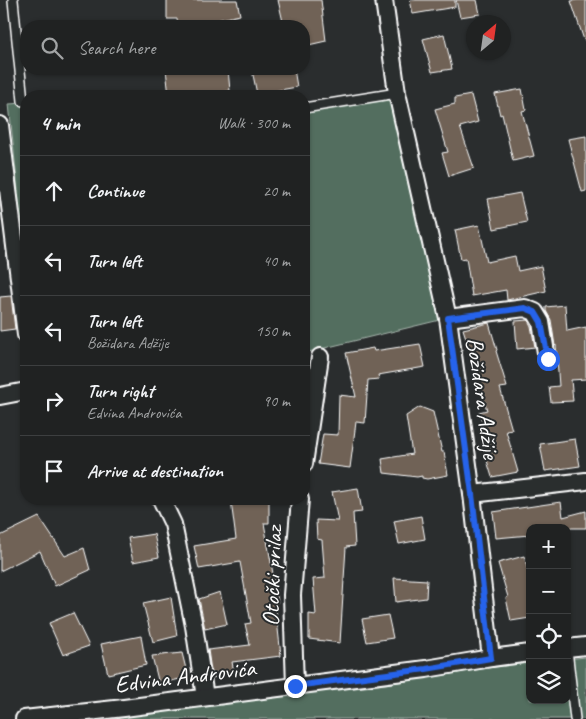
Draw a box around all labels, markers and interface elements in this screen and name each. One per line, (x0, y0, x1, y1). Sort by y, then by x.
north arrow (466, 15, 511, 60)
search box (20, 20, 310, 75)
icon: search (38, 34, 66, 62)
text: Search here (78, 36, 155, 60)
text: 4 min (40, 110, 80, 136)
text: Walk · 300 m (218, 113, 290, 133)
icon: ahead (40, 177, 68, 205)
text: Continue (87, 179, 144, 203)
text: 20 m (263, 181, 290, 201)
icon: left (40, 247, 68, 275)
text: Turn left (87, 249, 142, 273)
text: 40 m (263, 251, 290, 271)
text: Turn left (87, 309, 142, 333)
icon: left (40, 317, 68, 345)
text: 150 m (256, 321, 290, 341)
text: Božidara Adžije (87, 333, 169, 353)
street label: Božidara Adžije (460, 335, 507, 463)
route start (537, 348, 560, 371)
text: Turn right (87, 379, 154, 403)
icon: right (40, 387, 68, 415)
text: 90 m (263, 391, 290, 411)
text: Edvina Androvića (87, 403, 181, 423)
icon: arrive (40, 457, 68, 485)
text: Arrive at destination (87, 459, 223, 483)
street label: Otočki prilaz (255, 523, 289, 627)
map controls (526, 524, 571, 704)
button: + (526, 524, 571, 569)
button: − (526, 569, 571, 614)
button: locate (526, 614, 571, 659)
street label: Edvina Androvića (113, 652, 259, 700)
button: layers (526, 659, 571, 704)
route end (284, 675, 307, 698)

